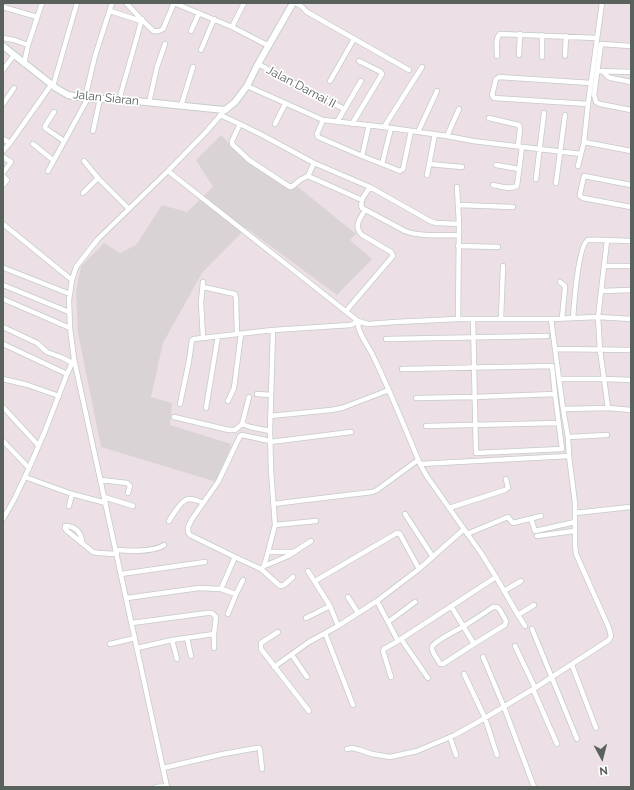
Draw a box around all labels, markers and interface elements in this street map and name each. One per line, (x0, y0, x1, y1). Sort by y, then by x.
street label: Jalan Damai II (264, 63, 338, 111)
street label: Jalan Siaran (72, 87, 140, 109)
north arrow (582, 738, 622, 778)
text: N (599, 763, 608, 777)

